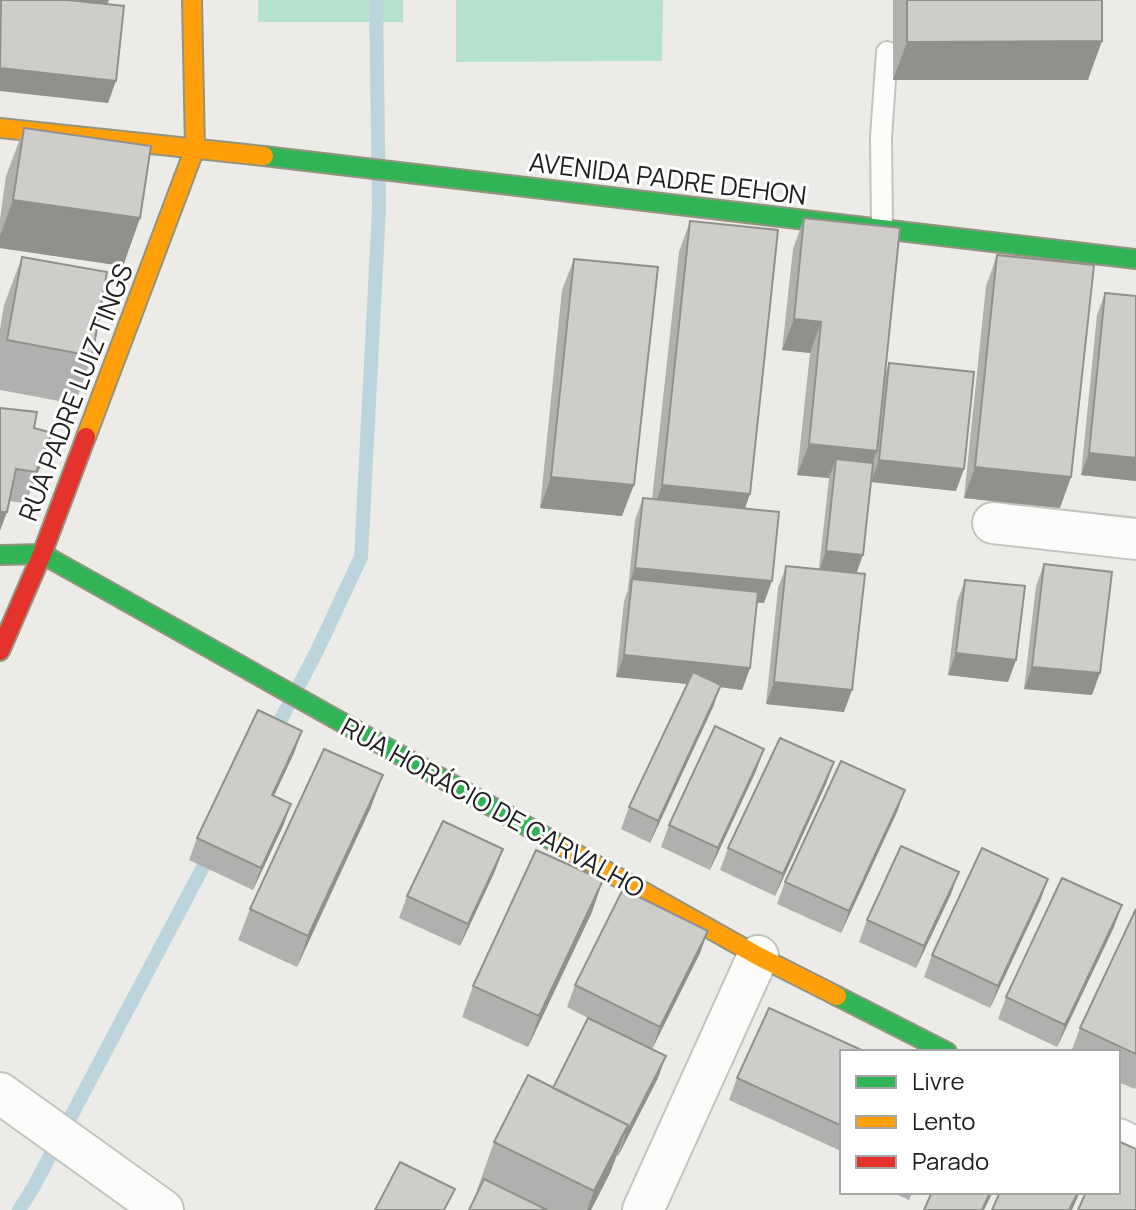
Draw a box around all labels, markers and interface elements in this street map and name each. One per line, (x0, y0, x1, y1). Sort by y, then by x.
street label: AVENIDA PADRE DEHON (527, 143, 809, 213)
street label: RUA PADRE LUIZ TINGS (9, 258, 141, 526)
street label: RUA HORÁCIO DE CARVALHO (335, 708, 651, 906)
legend (840, 1050, 1120, 1194)
text: Livre (912, 1064, 965, 1097)
text: Lento (912, 1104, 976, 1137)
text: Parado (912, 1144, 989, 1177)

